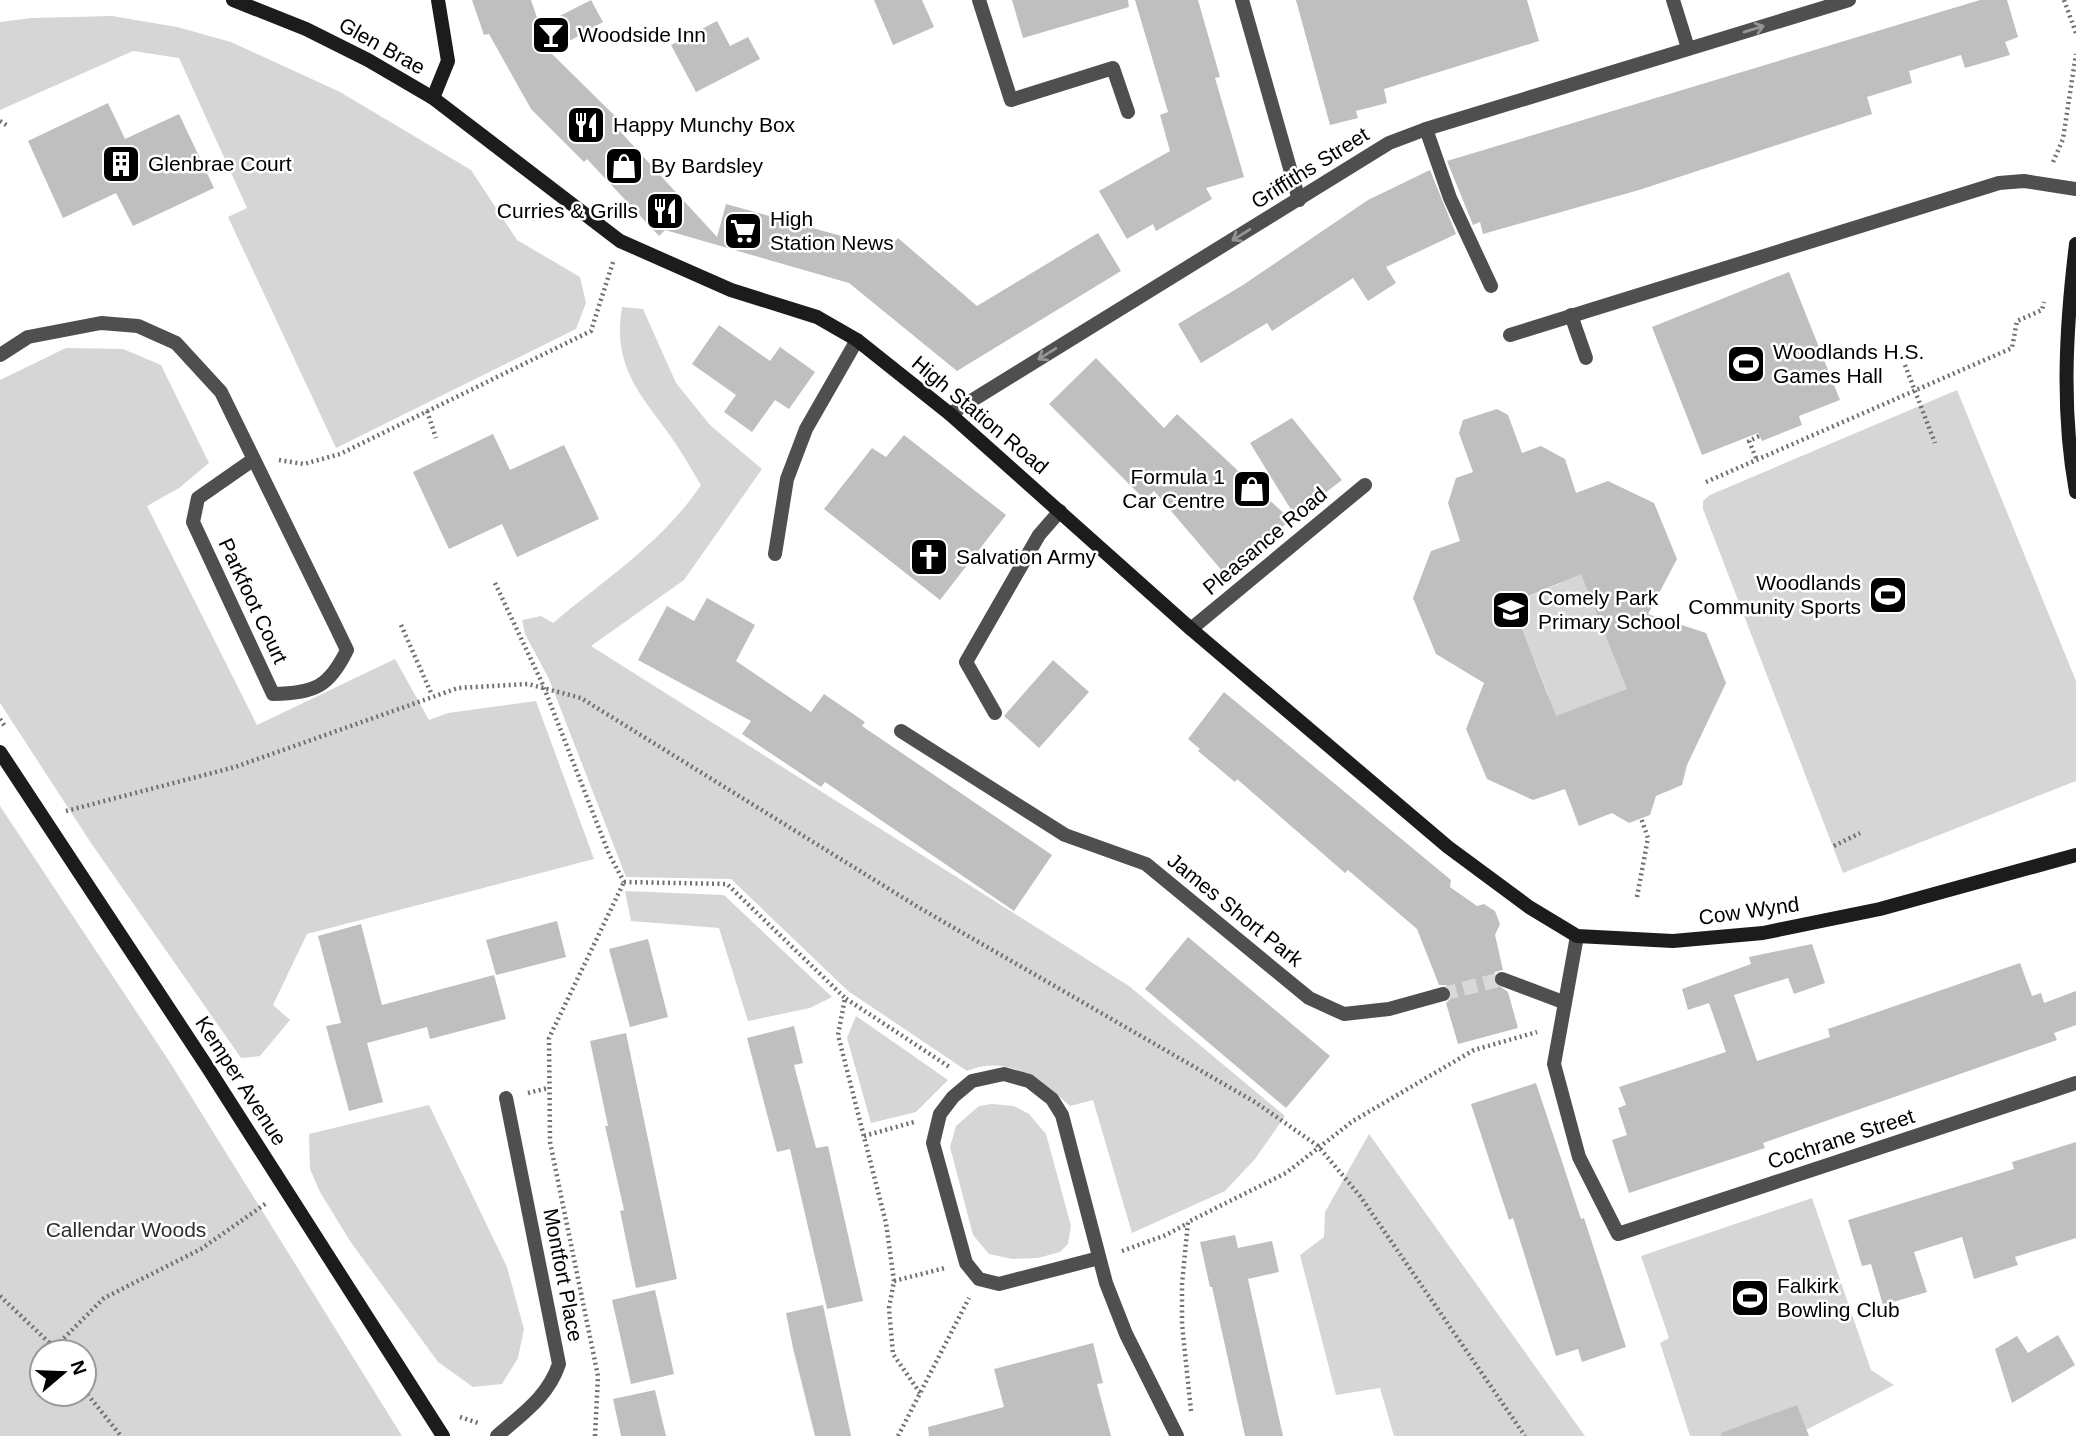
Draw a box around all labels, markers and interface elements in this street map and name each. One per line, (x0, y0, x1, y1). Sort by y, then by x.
street label: Glen Brae (335, 13, 429, 79)
bar icon: Woodside Inn (530, 14, 572, 56)
one-way arrow (1743, 21, 1765, 34)
place label: Woodside Inn (578, 23, 706, 46)
restaurant icon: Happy Munchy Box (565, 104, 607, 146)
place label: Happy Munchy Box (613, 113, 796, 136)
street label: Griffiths Street (1247, 122, 1373, 213)
building icon: Glenbrae Court (100, 143, 142, 185)
shop icon: By Bardsley (603, 145, 645, 187)
place label: Glenbrae Court (148, 152, 292, 175)
place label: By Bardsley (651, 154, 764, 177)
restaurant icon: Curries & Grills (644, 190, 686, 232)
place label: Curries & Grills (497, 199, 638, 222)
place label: High Station News (770, 207, 894, 254)
supermarket icon: High Station News (722, 210, 764, 252)
one-way arrow (1231, 229, 1251, 243)
place label: Woodlands H.S. Games Hall (1773, 340, 1924, 387)
sports icon: Woodlands H.S. Games Hall (1725, 343, 1767, 385)
one-way arrow (1037, 348, 1057, 362)
street label: High Station Road (908, 351, 1053, 478)
place label: Formula 1 Car Centre (1122, 465, 1225, 512)
shop icon: Formula 1 Car Centre (1231, 468, 1273, 510)
street label: Pleasance Road (1198, 482, 1331, 599)
street label: Parkfoot Court (214, 535, 293, 667)
church icon: Salvation Army (908, 536, 950, 578)
place label: Salvation Army (956, 545, 1097, 568)
place label: Woodlands Community Sports (1688, 571, 1861, 618)
sports icon: Woodlands Community Sports (1867, 574, 1909, 616)
place label: Comely Park Primary School (1538, 586, 1680, 633)
school or university icon: Comely Park Primary School (1490, 589, 1532, 631)
street label: James Short Park (1163, 848, 1308, 971)
street label: Cow Wynd (1697, 892, 1801, 929)
street label: Kemper Avenue (191, 1012, 292, 1149)
street label: Cochrane Street (1765, 1104, 1917, 1173)
street label: Montfort Place (539, 1206, 588, 1344)
park label: Callendar Woods (46, 1218, 206, 1241)
place label: Falkirk Bowling Club (1777, 1274, 1900, 1321)
sports icon: Falkirk Bowling Club (1729, 1277, 1771, 1319)
north arrow (28, 1338, 98, 1408)
text: N (66, 1358, 91, 1378)

